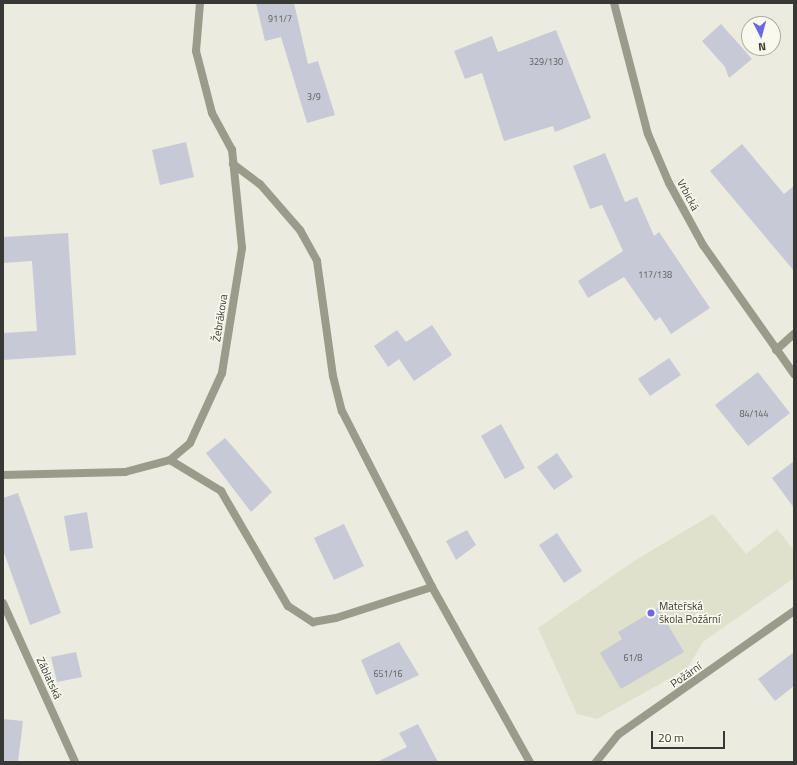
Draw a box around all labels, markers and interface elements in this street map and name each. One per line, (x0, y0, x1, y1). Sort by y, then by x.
house number: 911/7 (268, 14, 292, 24)
north arrow (741, 16, 781, 56)
text: N (758, 39, 767, 55)
house number: 329/130 (529, 57, 563, 67)
house number: 3/9 (307, 92, 321, 102)
street label: Vrbická (674, 177, 702, 213)
house number: 117/138 (638, 270, 672, 280)
street label: Žebrákova (210, 293, 230, 343)
house number: 84/144 (740, 409, 768, 419)
place label: Mateřská škola Požární (659, 600, 720, 626)
marker: Mateřská škola Požární (646, 608, 656, 618)
house number: 61/8 (624, 653, 642, 663)
street label: Záblatská (34, 655, 64, 701)
street label: Požární (668, 660, 704, 690)
house number: 651/16 (374, 669, 402, 679)
scale bar (653, 723, 727, 749)
text: 20 m (658, 728, 684, 747)

